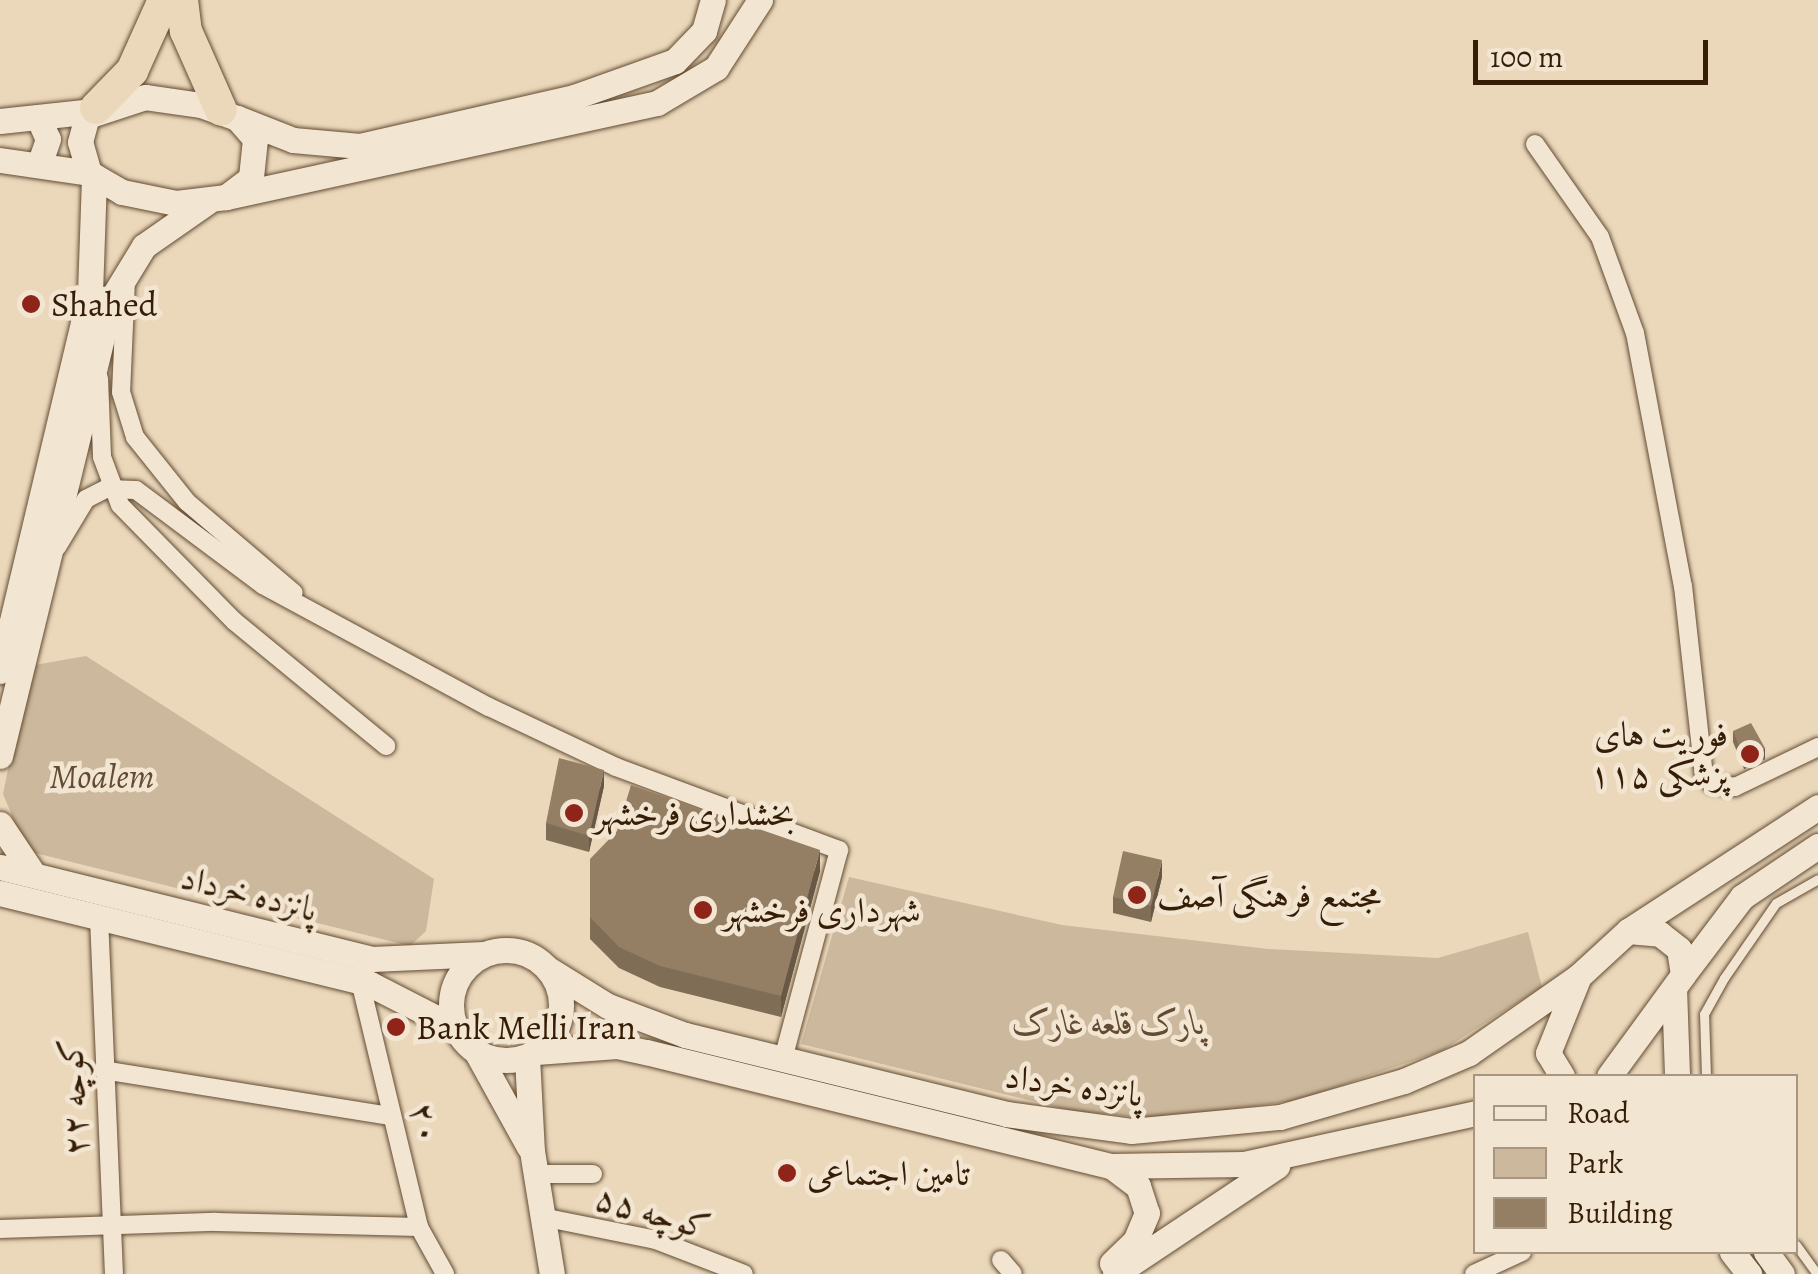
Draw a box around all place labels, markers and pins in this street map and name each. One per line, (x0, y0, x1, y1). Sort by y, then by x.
place label: Shahed (51, 283, 157, 325)
marker: Shahed (20, 293, 42, 315)
place label: فوریت های پزشکی ۱۱۵ (1590, 713, 1728, 795)
marker: فوریت های پزشکی ۱۱۵ (1737, 741, 1763, 767)
place label: بخشداری فرخشهر (594, 792, 795, 834)
marker: بخشداری فرخشهر (563, 802, 585, 824)
place label: مجتمع فرهنگی آصف (1157, 874, 1381, 916)
marker: مجتمع فرهنگی آصف (1126, 884, 1148, 906)
place label: شهرداری فرخشهر (723, 889, 921, 931)
marker: شهرداری فرخشهر (692, 899, 714, 921)
place label: Bank Melli Iran (416, 1006, 636, 1048)
marker: Bank Melli Iran (385, 1016, 407, 1038)
place label: تامین اجتماعی (807, 1152, 970, 1194)
marker: تامین اجتماعی (776, 1162, 798, 1184)

